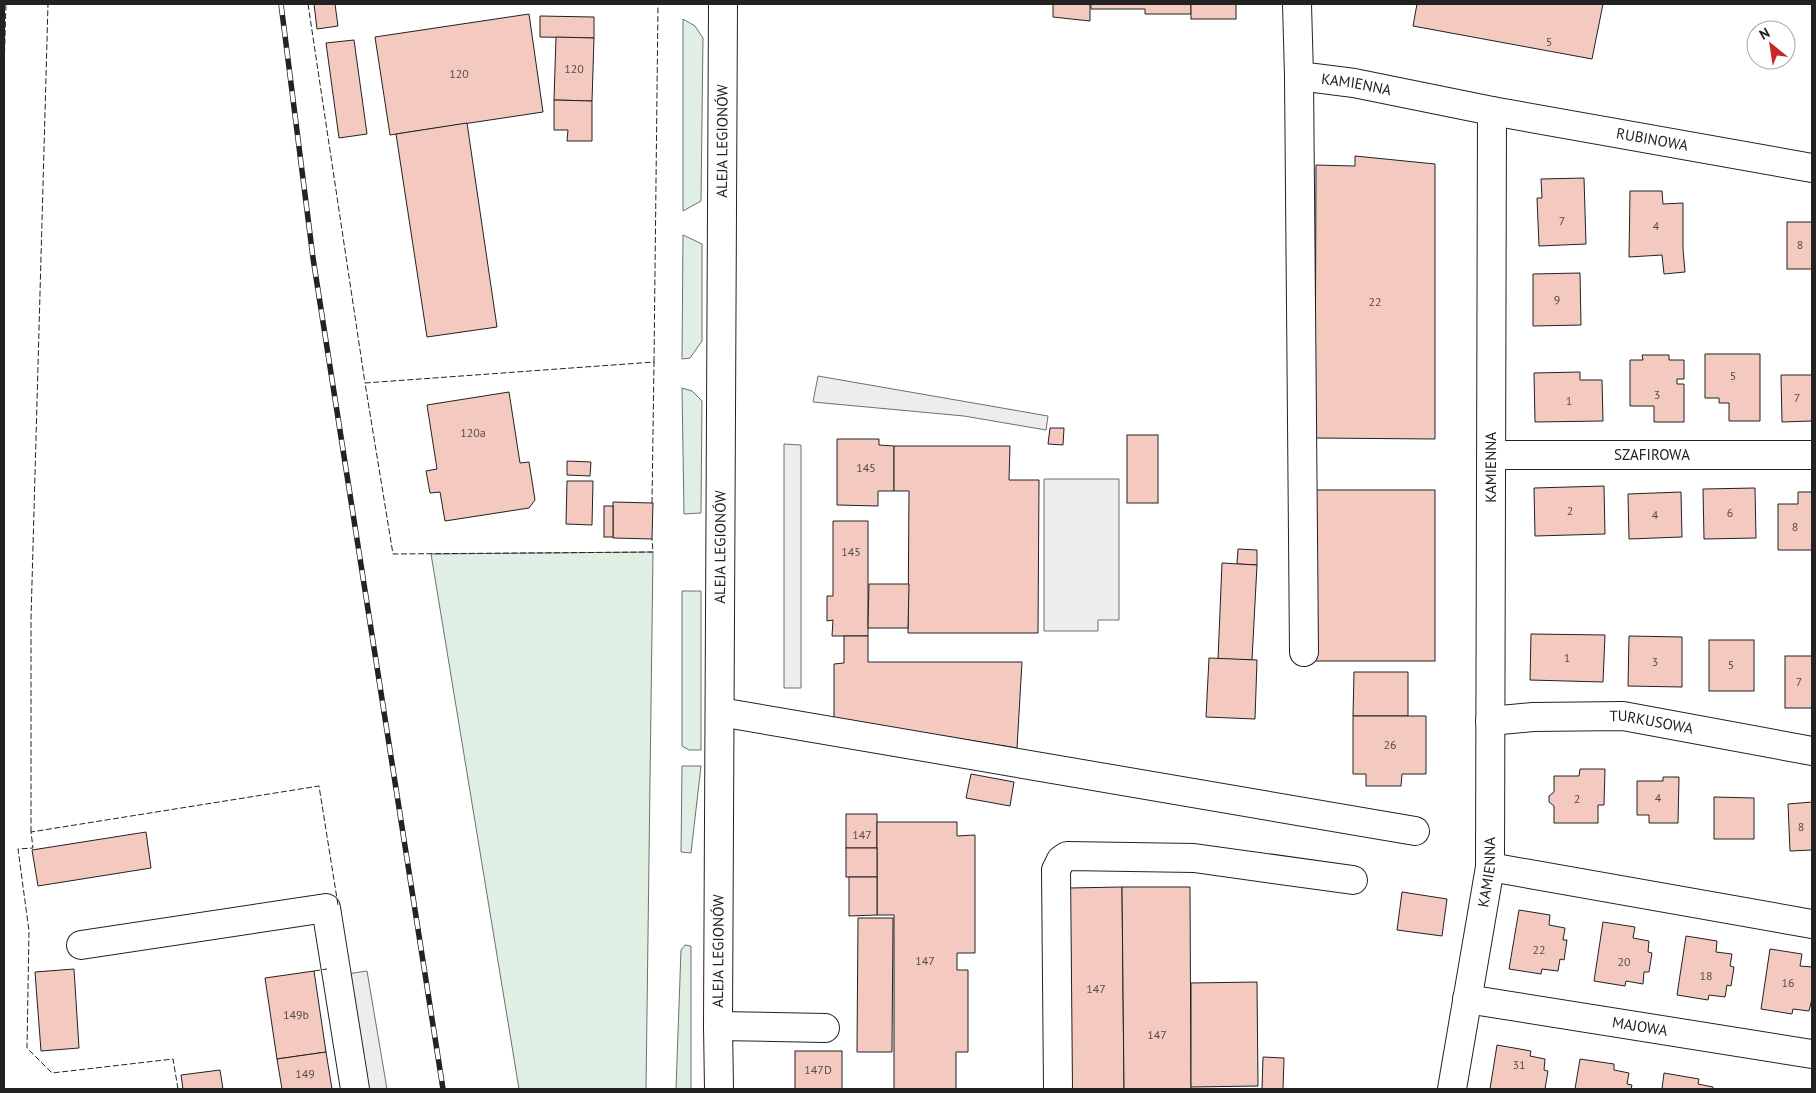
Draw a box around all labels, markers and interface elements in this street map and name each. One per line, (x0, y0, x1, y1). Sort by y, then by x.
north arrow (1746, 20, 1796, 70)
text: N (1756, 24, 1773, 44)
house number: 5 (1546, 34, 1552, 49)
house number: 120 (564, 61, 584, 76)
house number: 120 (449, 66, 469, 81)
street label: KAMIENNA (1320, 69, 1393, 99)
street label: ALEJA LEGIONÓW (712, 84, 732, 198)
street label: RUBINOWA (1615, 123, 1690, 155)
house number: 7 (1559, 213, 1565, 228)
house number: 4 (1653, 218, 1660, 233)
house number: 8 (1797, 237, 1803, 252)
house number: 9 (1554, 292, 1560, 307)
house number: 22 (1368, 294, 1382, 309)
house number: 5 (1730, 368, 1736, 383)
house number: 3 (1654, 387, 1660, 402)
house number: 7 (1794, 390, 1800, 405)
house number: 1 (1566, 393, 1572, 408)
house number: 120a (460, 425, 486, 440)
street label: KAMIENNA (1481, 432, 1500, 503)
street label: SZAFIROWA (1614, 445, 1690, 464)
house number: 145 (856, 460, 876, 475)
street label: ALEJA LEGIONÓW (710, 490, 730, 604)
house number: 2 (1567, 503, 1573, 518)
house number: 6 (1727, 505, 1733, 520)
house number: 4 (1652, 507, 1659, 522)
house number: 8 (1792, 519, 1798, 534)
house number: 145 (841, 544, 861, 559)
house number: 1 (1564, 650, 1570, 665)
house number: 3 (1652, 654, 1658, 669)
house number: 5 (1728, 657, 1734, 672)
house number: 7 (1796, 674, 1802, 689)
street label: TURKUSOWA (1609, 706, 1695, 738)
house number: 26 (1383, 737, 1397, 752)
house number: 4 (1655, 790, 1662, 805)
house number: 2 (1574, 791, 1580, 806)
house number: 8 (1798, 819, 1804, 834)
house number: 147 (852, 827, 872, 842)
street label: KAMIENNA (1473, 837, 1499, 909)
street label: ALEJA LEGIONÓW (708, 894, 728, 1008)
house number: 22 (1532, 942, 1546, 957)
house number: 147 (915, 953, 935, 968)
house number: 20 (1617, 954, 1631, 969)
house number: 18 (1699, 968, 1713, 983)
house number: 16 (1781, 975, 1795, 990)
house number: 147 (1086, 981, 1106, 996)
house number: 149b (283, 1007, 309, 1022)
street label: MAJOWA (1611, 1012, 1669, 1040)
house number: 147 (1147, 1027, 1167, 1042)
house number: 31 (1512, 1057, 1526, 1072)
house number: 147D (804, 1062, 832, 1077)
house number: 149 (295, 1066, 315, 1081)

